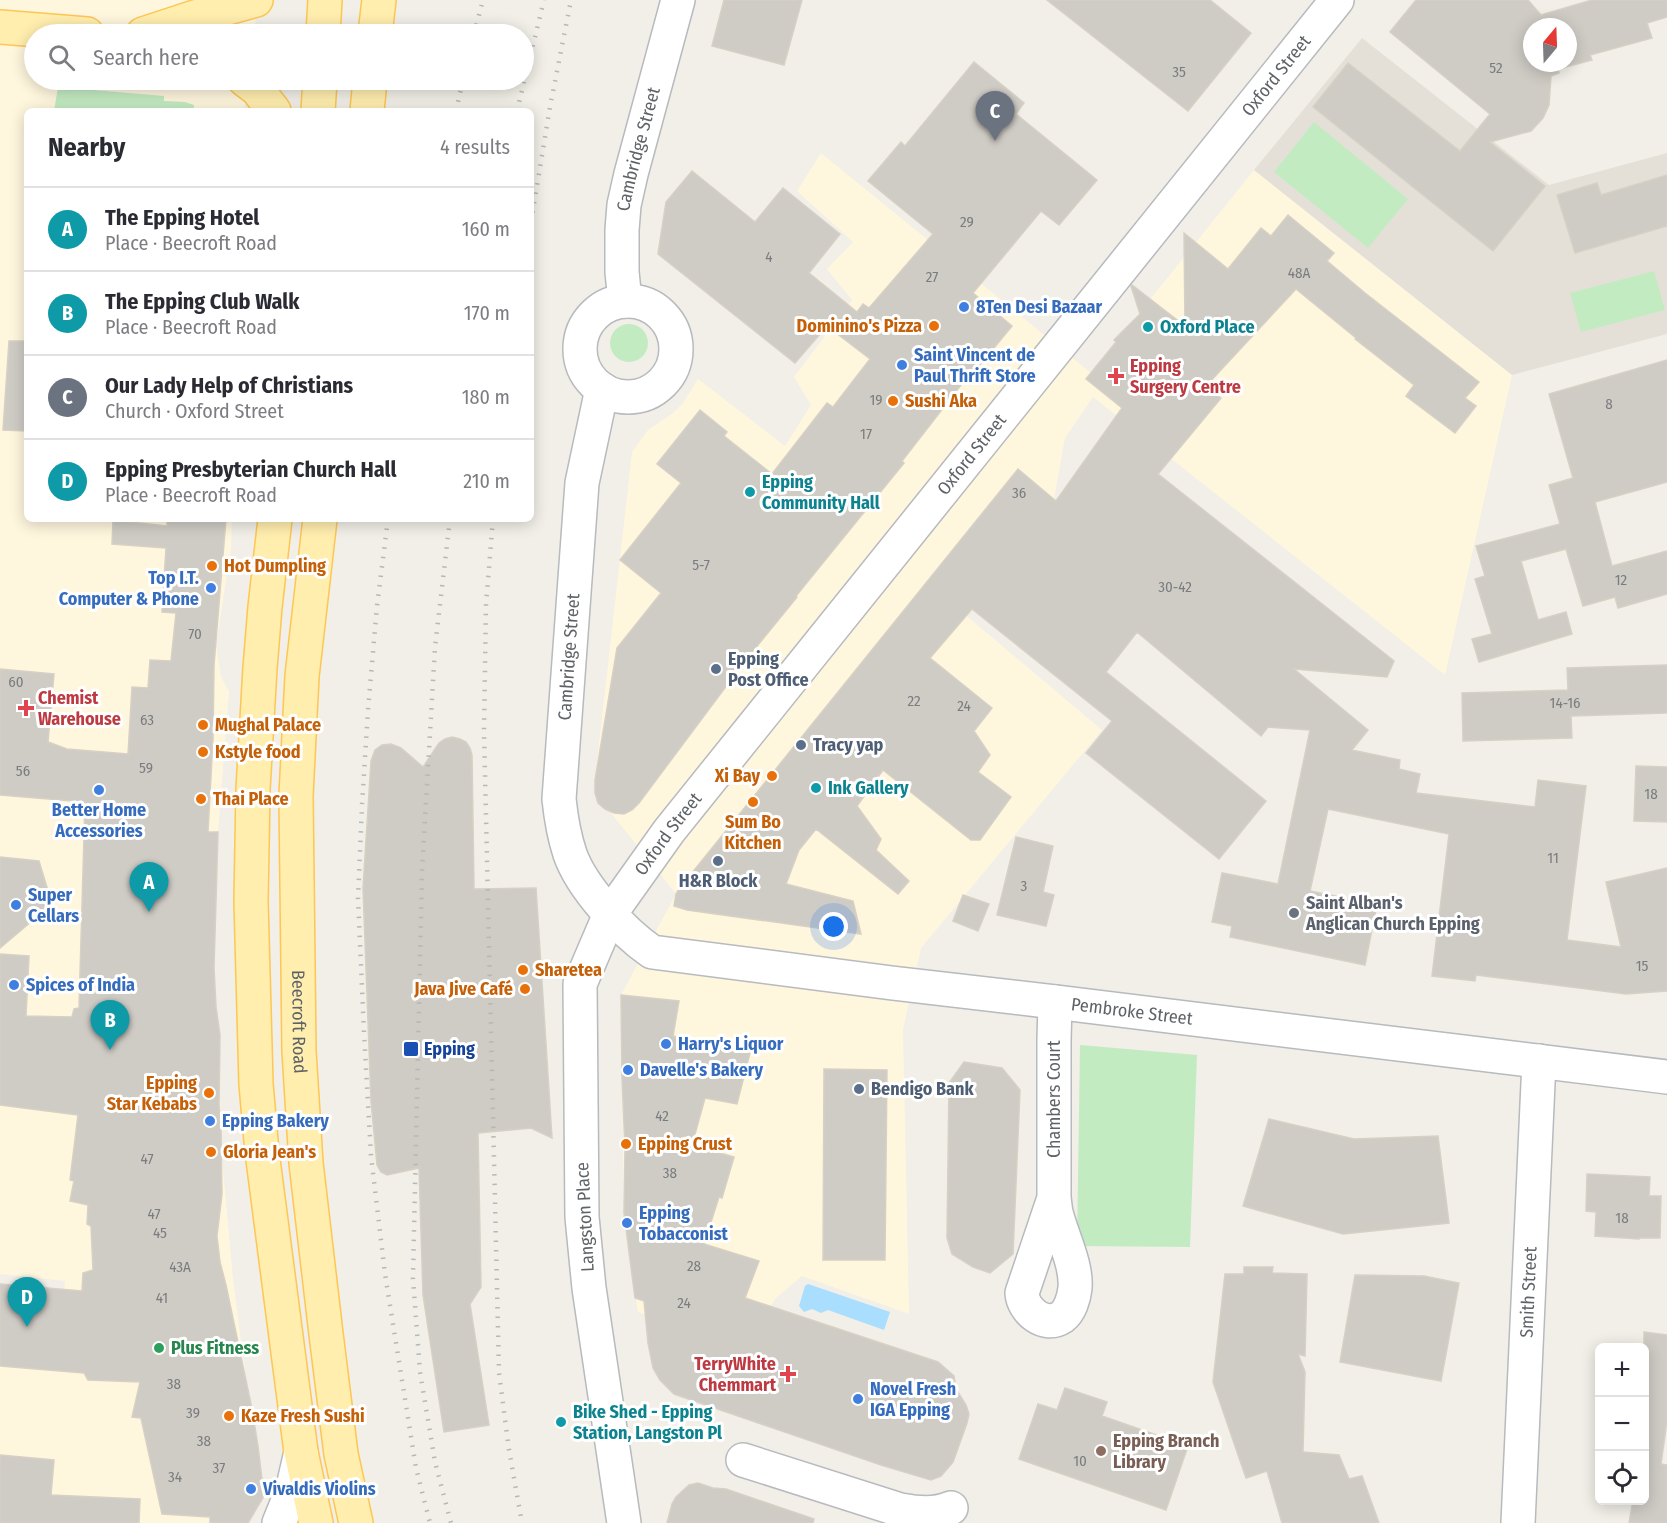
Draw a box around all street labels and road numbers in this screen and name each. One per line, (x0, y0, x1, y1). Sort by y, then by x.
street label: Oxford Street (1237, 31, 1315, 121)
street label: Cambridge Street (613, 84, 665, 212)
street label: Oxford Street (932, 409, 1011, 500)
street label: Cambridge Street (554, 593, 584, 721)
street label: Oxford Street (630, 788, 706, 880)
street label: Beecroft Road (287, 970, 311, 1074)
street label: Pembroke Street (1070, 993, 1194, 1030)
street label: Chambers Court (1043, 1040, 1065, 1158)
street label: Langston Place (571, 1161, 599, 1272)
street label: Smith Street (1515, 1246, 1542, 1338)

